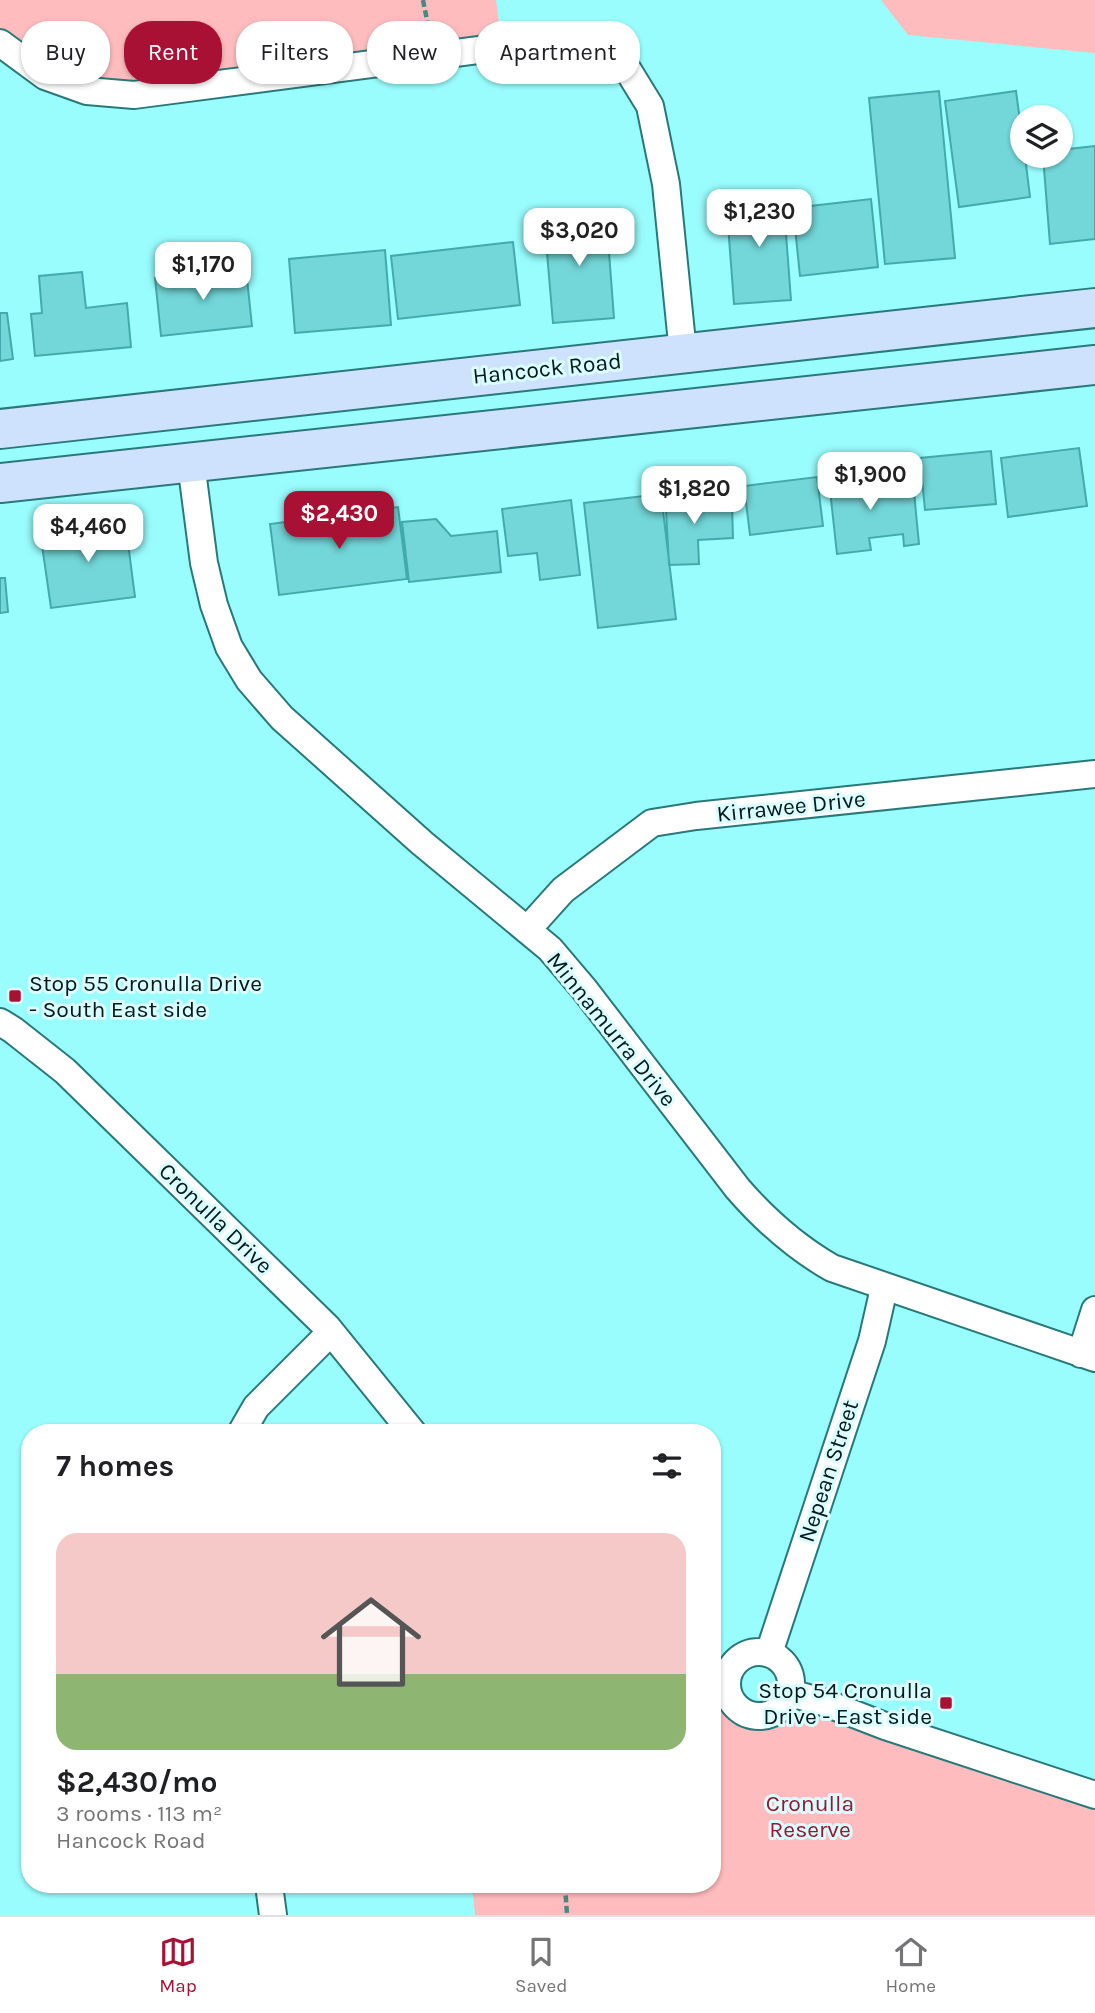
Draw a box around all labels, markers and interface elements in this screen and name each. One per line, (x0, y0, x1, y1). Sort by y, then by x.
chip: Buy (21, 21, 110, 84)
chip: Rent (124, 21, 222, 84)
chip: Filters (236, 21, 353, 84)
chip: New (367, 21, 461, 84)
chip: Apartment (475, 21, 640, 84)
map controls (1010, 105, 1073, 168)
button: layers (1010, 105, 1073, 168)
pin: $1,230 (702, 190, 816, 249)
text: $1,230 (723, 198, 795, 225)
pin: $3,020 (522, 208, 636, 268)
text: $3,020 (540, 217, 618, 244)
pin: $1,170 (146, 243, 260, 302)
text: $1,170 (171, 251, 235, 278)
street label: Hancock Road (471, 347, 623, 390)
pin: $1,900 (813, 452, 927, 512)
text: $1,900 (834, 461, 907, 488)
pin: $1,820 (637, 466, 751, 526)
text: $1,820 (657, 475, 731, 502)
pin: $2,430 (282, 491, 396, 551)
text: $2,430 (300, 500, 378, 527)
pin: $4,460 (31, 504, 145, 564)
text: $4,460 (49, 513, 127, 540)
street label: Kirrawee Drive (715, 785, 867, 828)
street label: Minnamurra Drive (541, 947, 682, 1112)
place label: Stop 55 Cronulla Drive - South East side (29, 970, 262, 1023)
marker: Stop 55 Cronulla Drive - South East side (7, 988, 23, 1004)
street label: Cronulla Drive (153, 1157, 278, 1279)
street label: Nepean Street (793, 1396, 864, 1546)
icon: filters (648, 1447, 686, 1485)
text: 7 homes (56, 1448, 174, 1484)
icon: home (308, 1579, 434, 1705)
place label: Stop 54 Cronulla Drive - East side (758, 1677, 932, 1730)
marker: Stop 54 Cronulla Drive - East side (938, 1695, 954, 1711)
text: $2,430/mo (56, 1764, 218, 1800)
park label: Cronulla Reserve (766, 1790, 854, 1843)
text: 3 rooms · 113 m² (56, 1800, 222, 1827)
text: Hancock Road (56, 1827, 206, 1854)
tab: Map (159, 1933, 197, 1997)
tab: Saved (515, 1933, 567, 1997)
tab: Home (885, 1933, 936, 1997)

